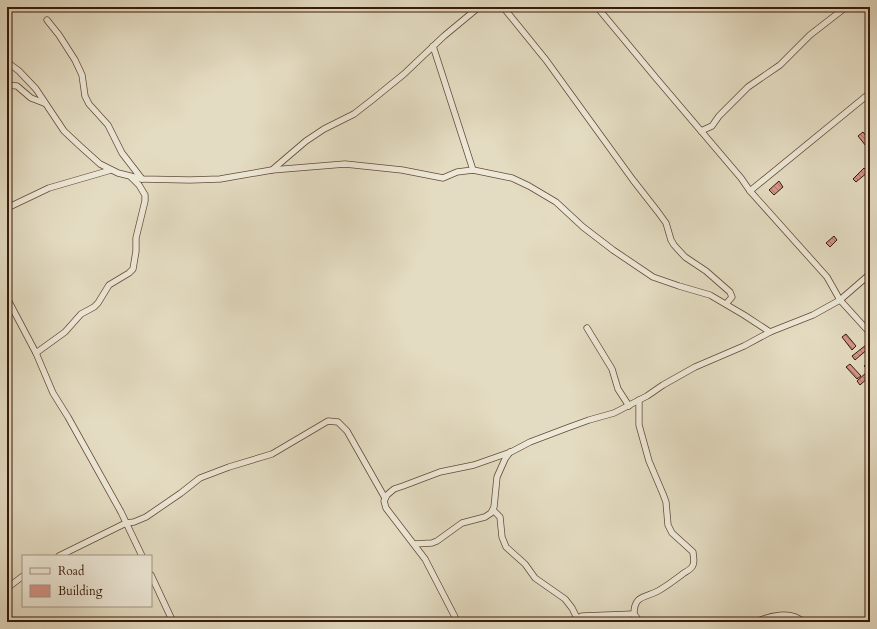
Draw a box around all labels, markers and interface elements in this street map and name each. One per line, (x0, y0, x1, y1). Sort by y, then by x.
legend (22, 555, 152, 607)
text: Road (58, 563, 85, 579)
text: Building (58, 583, 103, 599)

